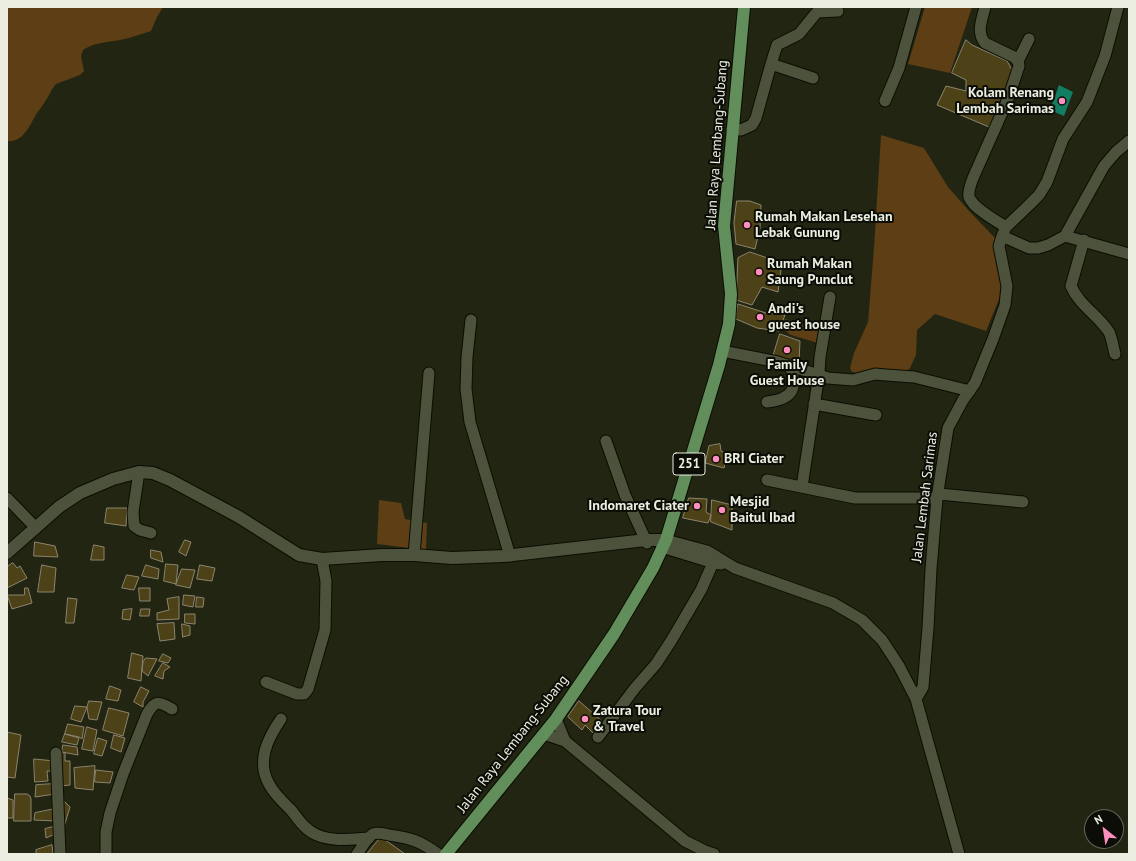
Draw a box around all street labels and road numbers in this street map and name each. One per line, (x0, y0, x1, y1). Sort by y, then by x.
street label: Jalan Raya Lembang-Subang (703, 60, 731, 230)
street label: Jalan Lembah Sarimas (909, 431, 941, 563)
road number: 251 (673, 453, 705, 475)
street label: Jalan Raya Lembang-Subang (454, 672, 572, 816)

